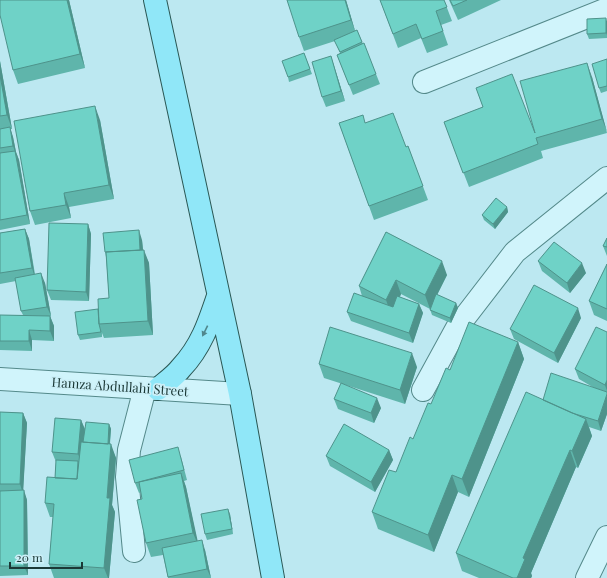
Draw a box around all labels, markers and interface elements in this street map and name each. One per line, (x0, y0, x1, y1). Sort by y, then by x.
one-way arrow (202, 326, 208, 337)
street label: Hamza Abdullahi Street (51, 373, 189, 399)
scale bar (10, 544, 82, 570)
text: 20 m (16, 549, 43, 565)

